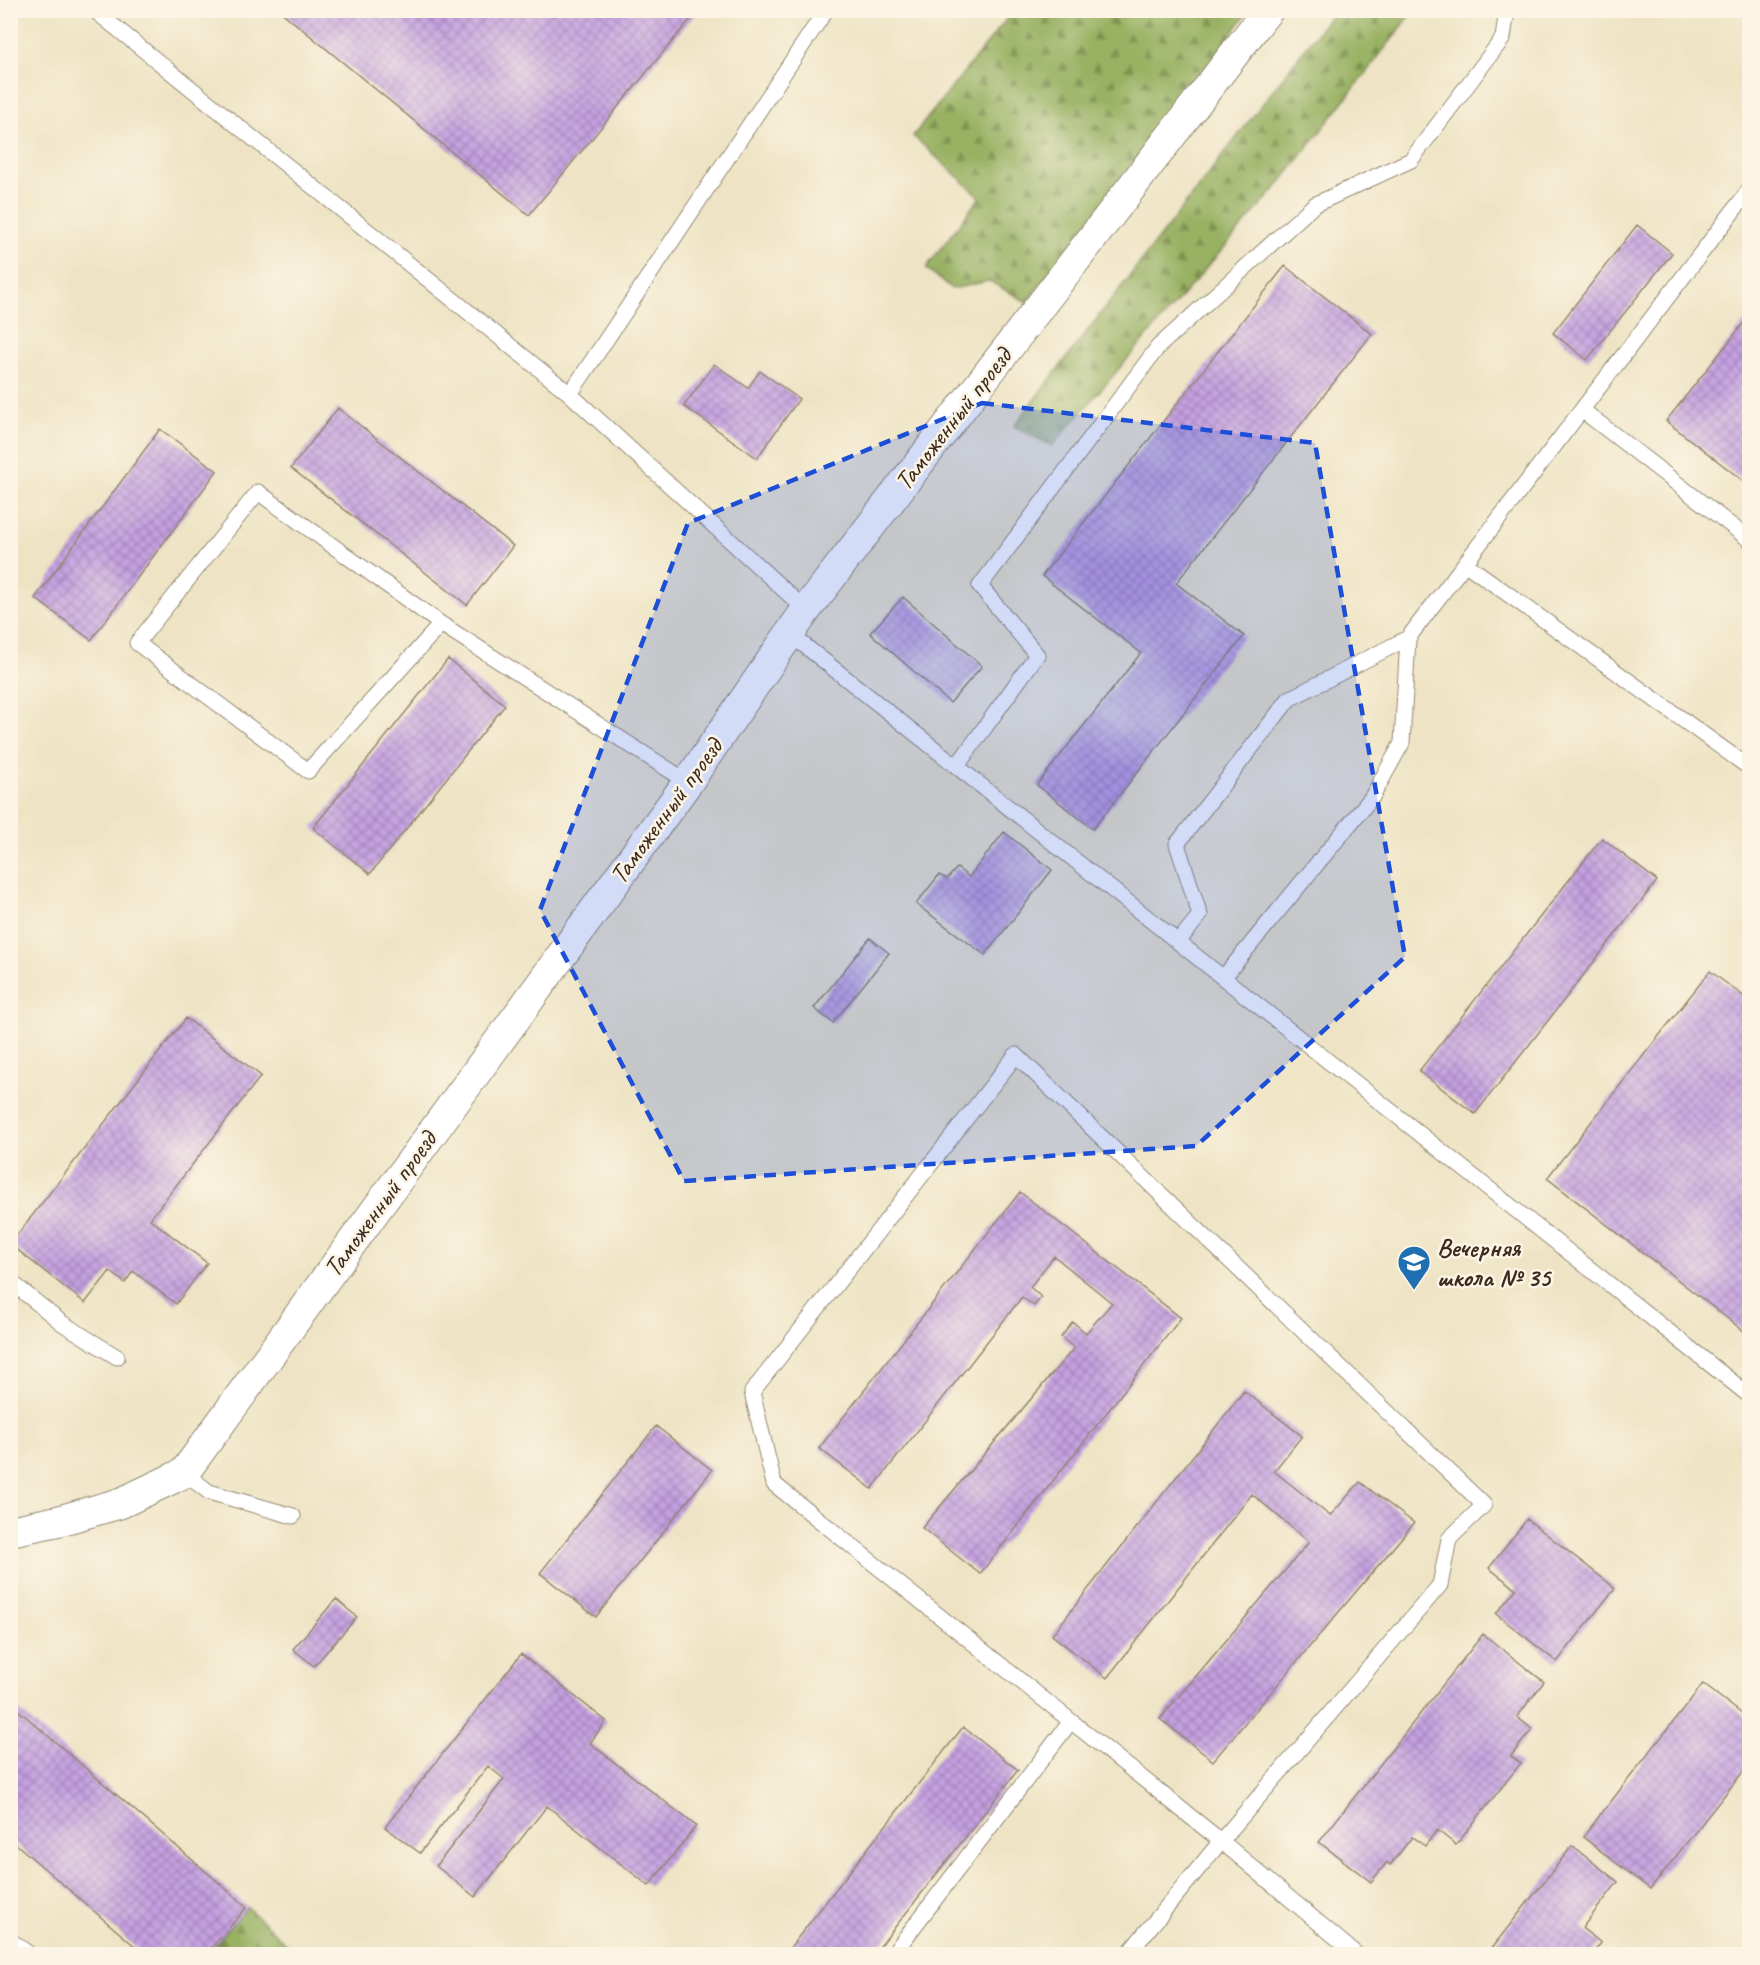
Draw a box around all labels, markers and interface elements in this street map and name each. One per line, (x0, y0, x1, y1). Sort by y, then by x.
street label: Таможенный проезд (887, 339, 1021, 497)
street label: Таможенный проезд (602, 730, 732, 890)
street label: Таможенный проезд (316, 1123, 446, 1283)
place label: Вечерняя школа № 35 (1437, 1231, 1553, 1294)
school or university icon: Вечерняя школа № 35 (1396, 1244, 1432, 1291)

